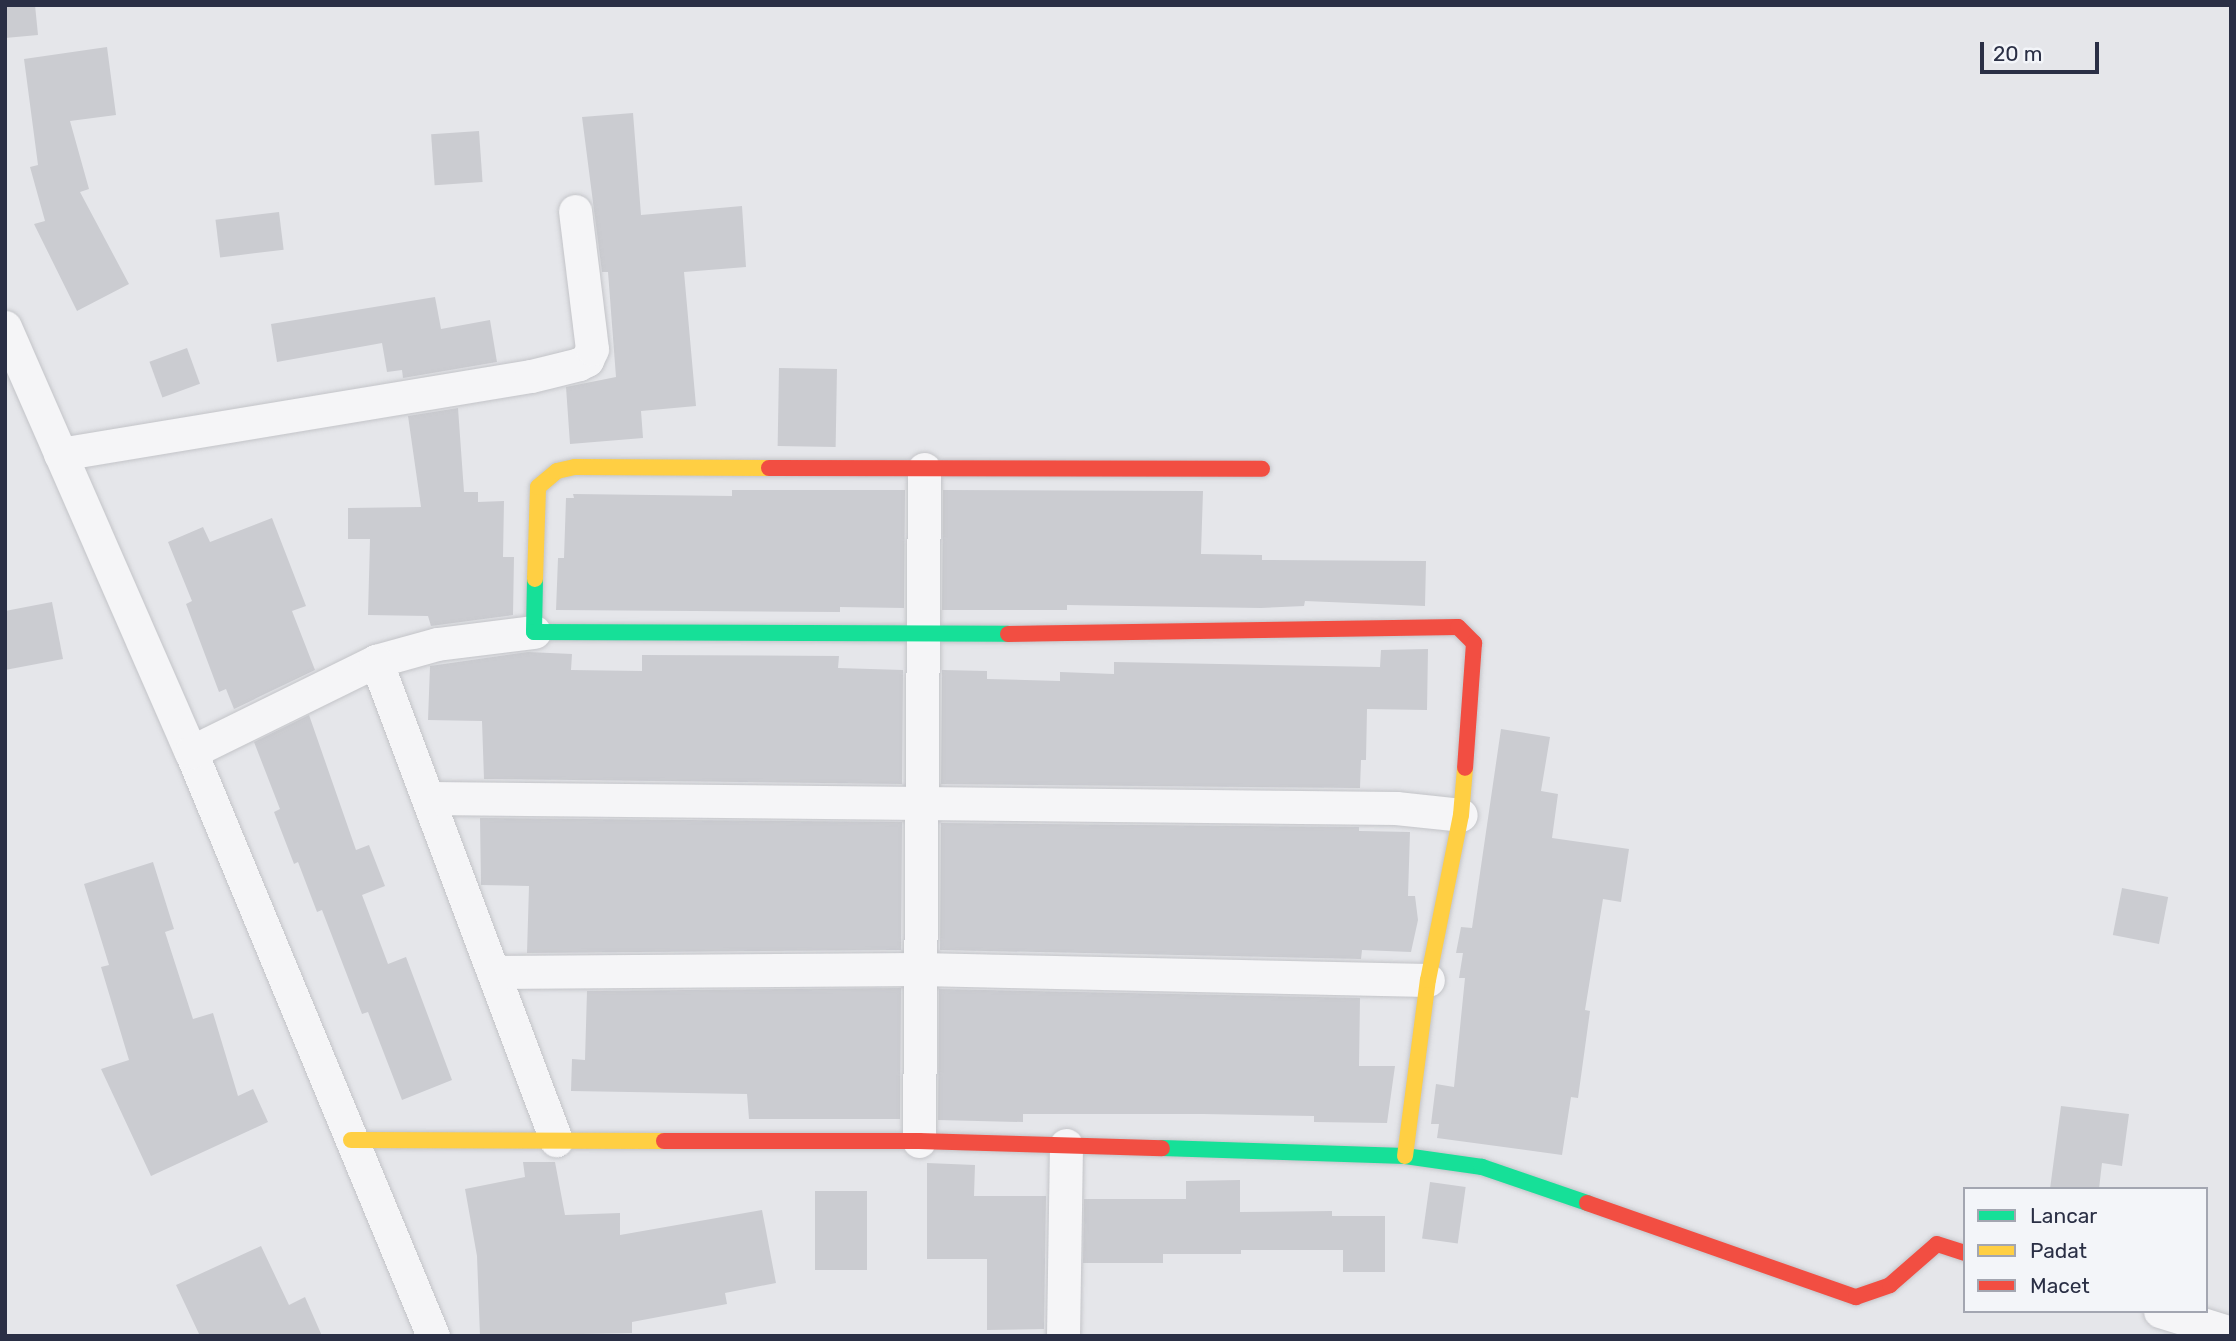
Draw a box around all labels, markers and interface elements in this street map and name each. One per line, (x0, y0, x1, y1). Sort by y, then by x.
scale bar (1984, 28, 2103, 72)
text: 20 m (1993, 41, 2042, 66)
legend (1963, 1187, 2208, 1313)
text: Lancar (2030, 1203, 2097, 1228)
text: Padat (2030, 1238, 2087, 1263)
text: Macet (2030, 1273, 2090, 1298)

